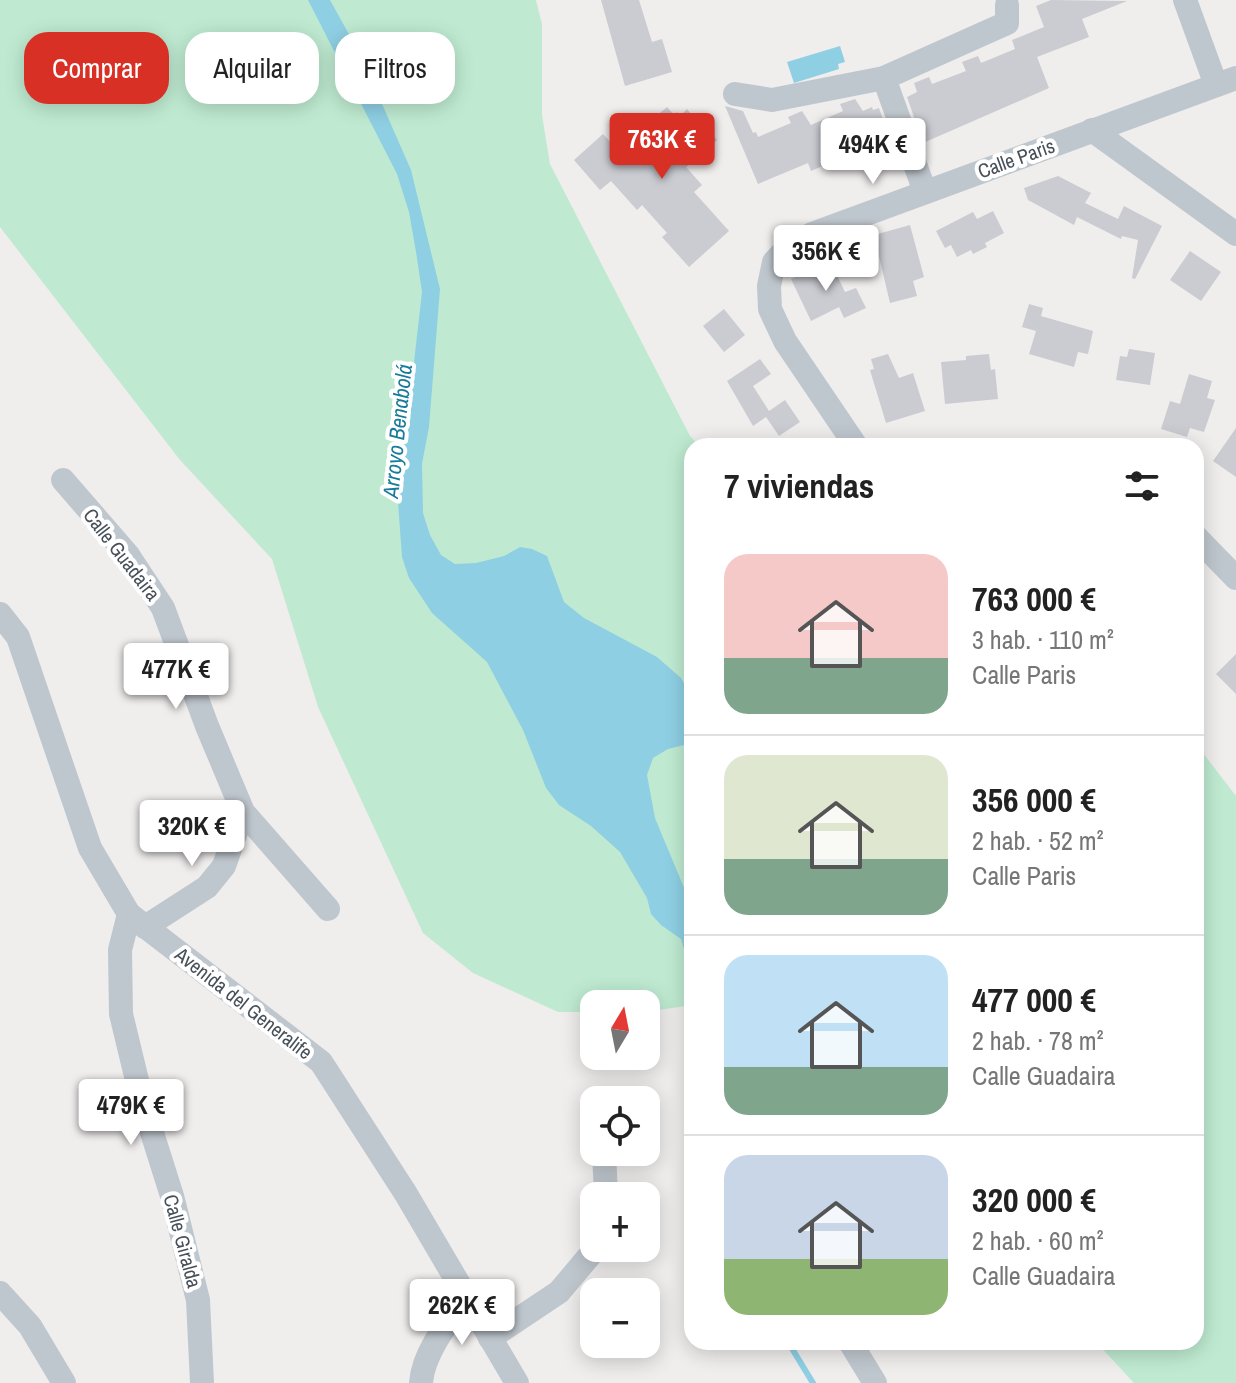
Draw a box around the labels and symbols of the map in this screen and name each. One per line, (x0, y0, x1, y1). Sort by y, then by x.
pin: 763K € (597, 113, 727, 181)
pin: 494K € (808, 118, 938, 186)
street label: Calle Paris (974, 132, 1058, 184)
pin: 356K € (761, 225, 891, 293)
water label: Arroyo Benabolá (375, 363, 419, 500)
street label: Calle Guadaira (77, 502, 167, 606)
pin: 477K € (111, 643, 241, 711)
pin: 320K € (127, 800, 257, 868)
street label: Avenida del Generalife (169, 940, 318, 1065)
north arrow (580, 990, 660, 1070)
pin: 479K € (66, 1079, 196, 1147)
street label: Calle Giralda (158, 1191, 208, 1291)
pin: 262K € (397, 1279, 527, 1347)

